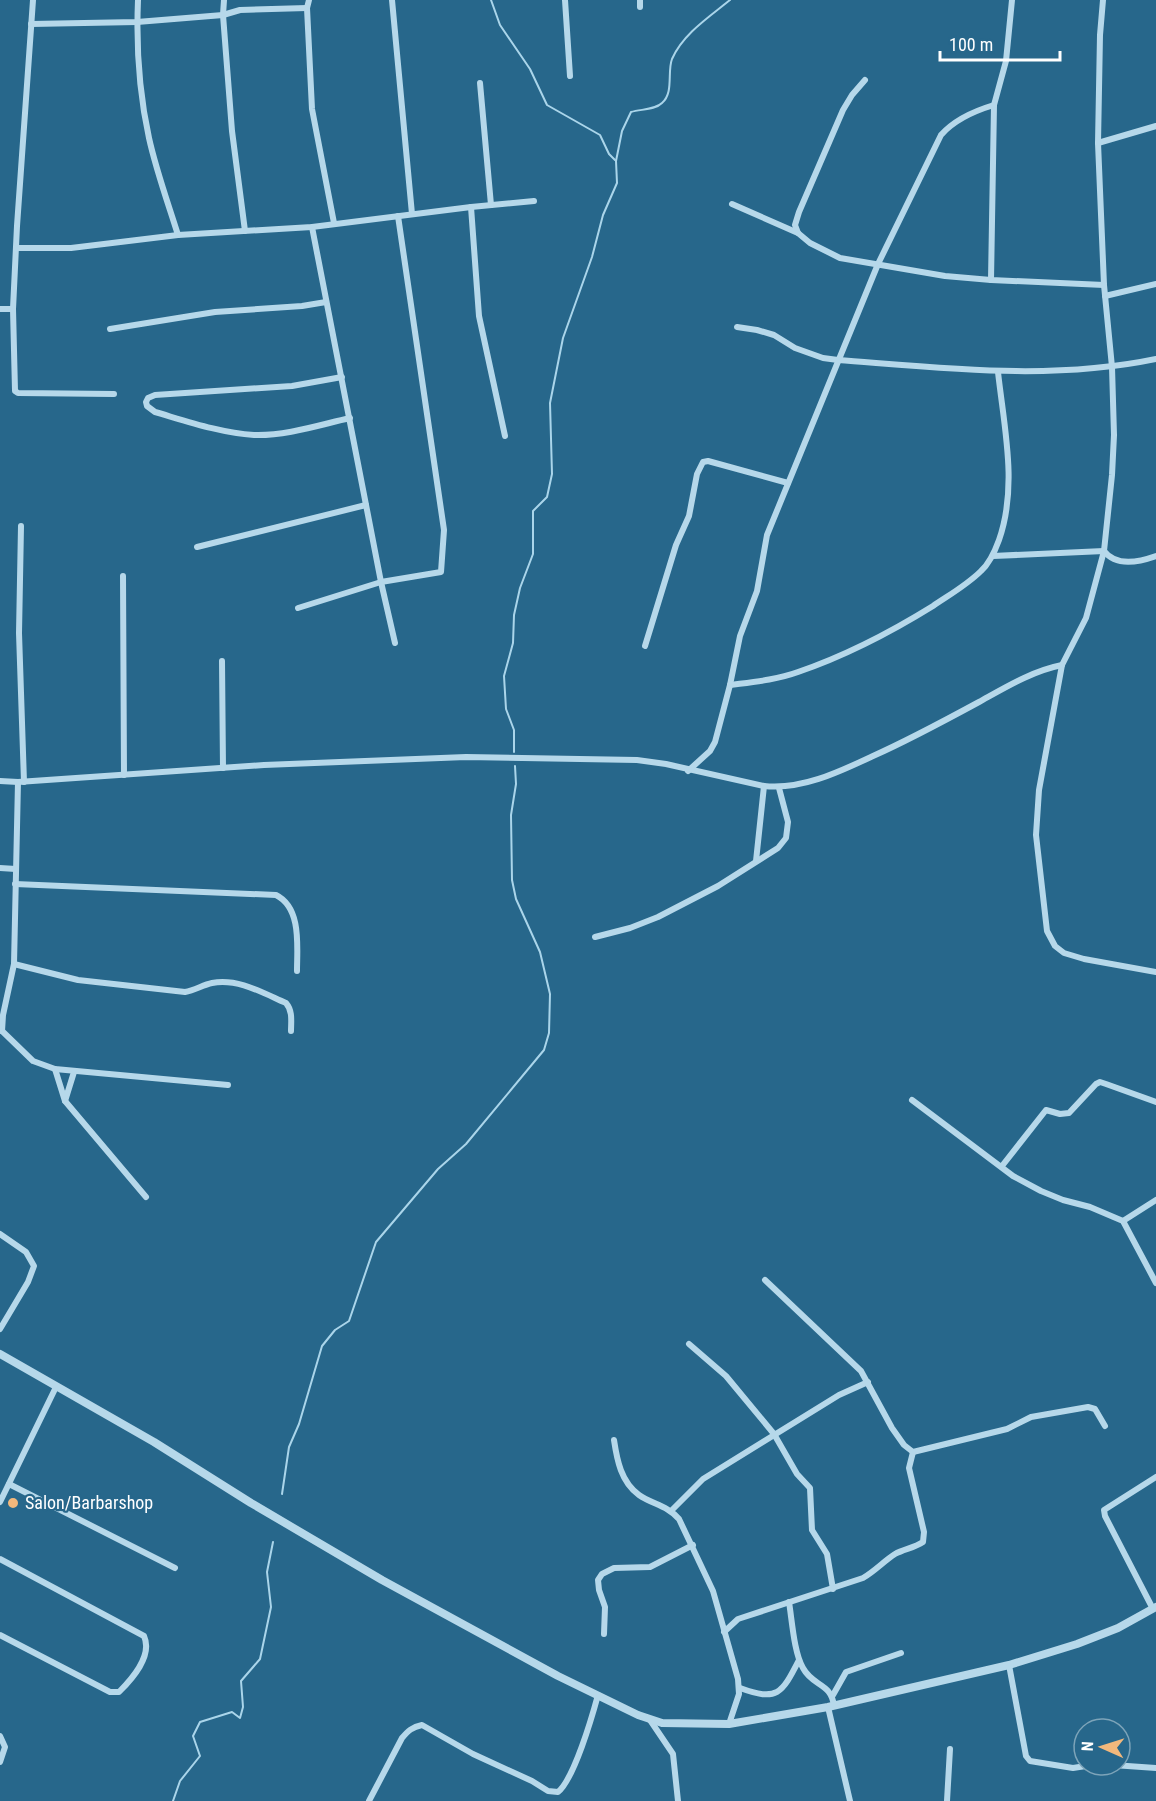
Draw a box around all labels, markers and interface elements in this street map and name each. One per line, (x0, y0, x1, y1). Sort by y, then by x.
scale bar (940, 24, 1060, 62)
text: 100 m (949, 34, 993, 55)
place label: Salon/Barbarshop (25, 1492, 153, 1513)
marker: Salon/Barbarshop (6, 1496, 20, 1510)
north arrow (1072, 1717, 1132, 1777)
text: N (1078, 1741, 1097, 1752)

